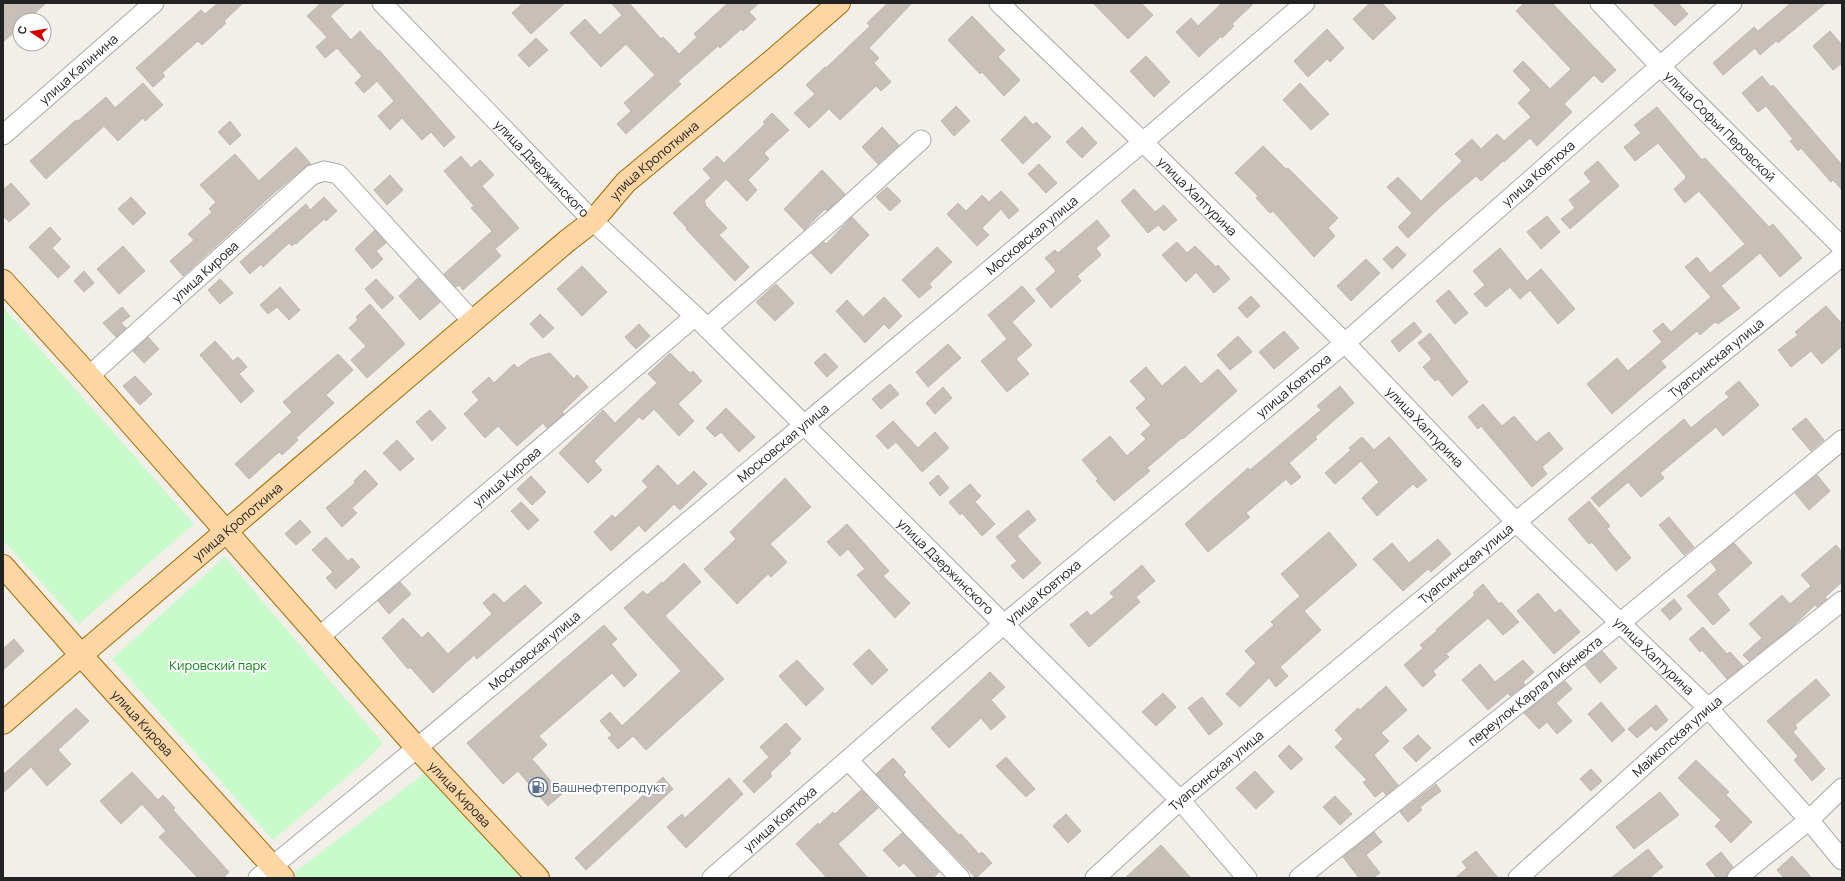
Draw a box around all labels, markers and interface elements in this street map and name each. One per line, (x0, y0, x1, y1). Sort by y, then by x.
north arrow (12, 12, 52, 52)
text: С (14, 24, 30, 35)
street label: улица Калинина (35, 30, 122, 109)
street label: улица Софьи Перовской (1661, 67, 1780, 185)
street label: улица Дзержинского (490, 115, 594, 221)
street label: улица Кропоткина (605, 117, 702, 204)
street label: улица Ковтюха (1498, 136, 1579, 210)
street label: улица Халтурина (1154, 153, 1241, 240)
street label: Московская улица (982, 191, 1081, 278)
street label: улица Кирова (168, 237, 242, 306)
street label: Туапсинская улица (1664, 314, 1767, 402)
street label: улица Ковтюха (1252, 349, 1335, 422)
street label: улица Халтурина (1382, 382, 1468, 471)
street label: Московская улица (733, 399, 833, 486)
street label: улица Кирова (469, 442, 545, 511)
street label: улица Кропоткина (189, 478, 286, 565)
street label: улица Дзержинского (893, 514, 998, 619)
street label: Туапсинская улица (1414, 519, 1517, 608)
street label: улица Ковтюха (1002, 555, 1085, 628)
street label: Московская улица (485, 607, 584, 694)
street label: улица Халтурина (1610, 613, 1698, 699)
street label: переулок Карла Либкнехта (1464, 632, 1606, 750)
park label: Кировский парк (169, 656, 267, 674)
street label: улица Кирова (108, 686, 177, 760)
street label: Майкопская улица (1628, 691, 1726, 781)
street label: Туапсинская улица (1165, 726, 1267, 815)
street label: улица Кирова (425, 757, 495, 831)
fuel station icon: Башнефтепродукт (527, 776, 549, 798)
place label: Башнефтепродукт (552, 778, 666, 796)
street label: улица Ковтюха (739, 782, 820, 856)

